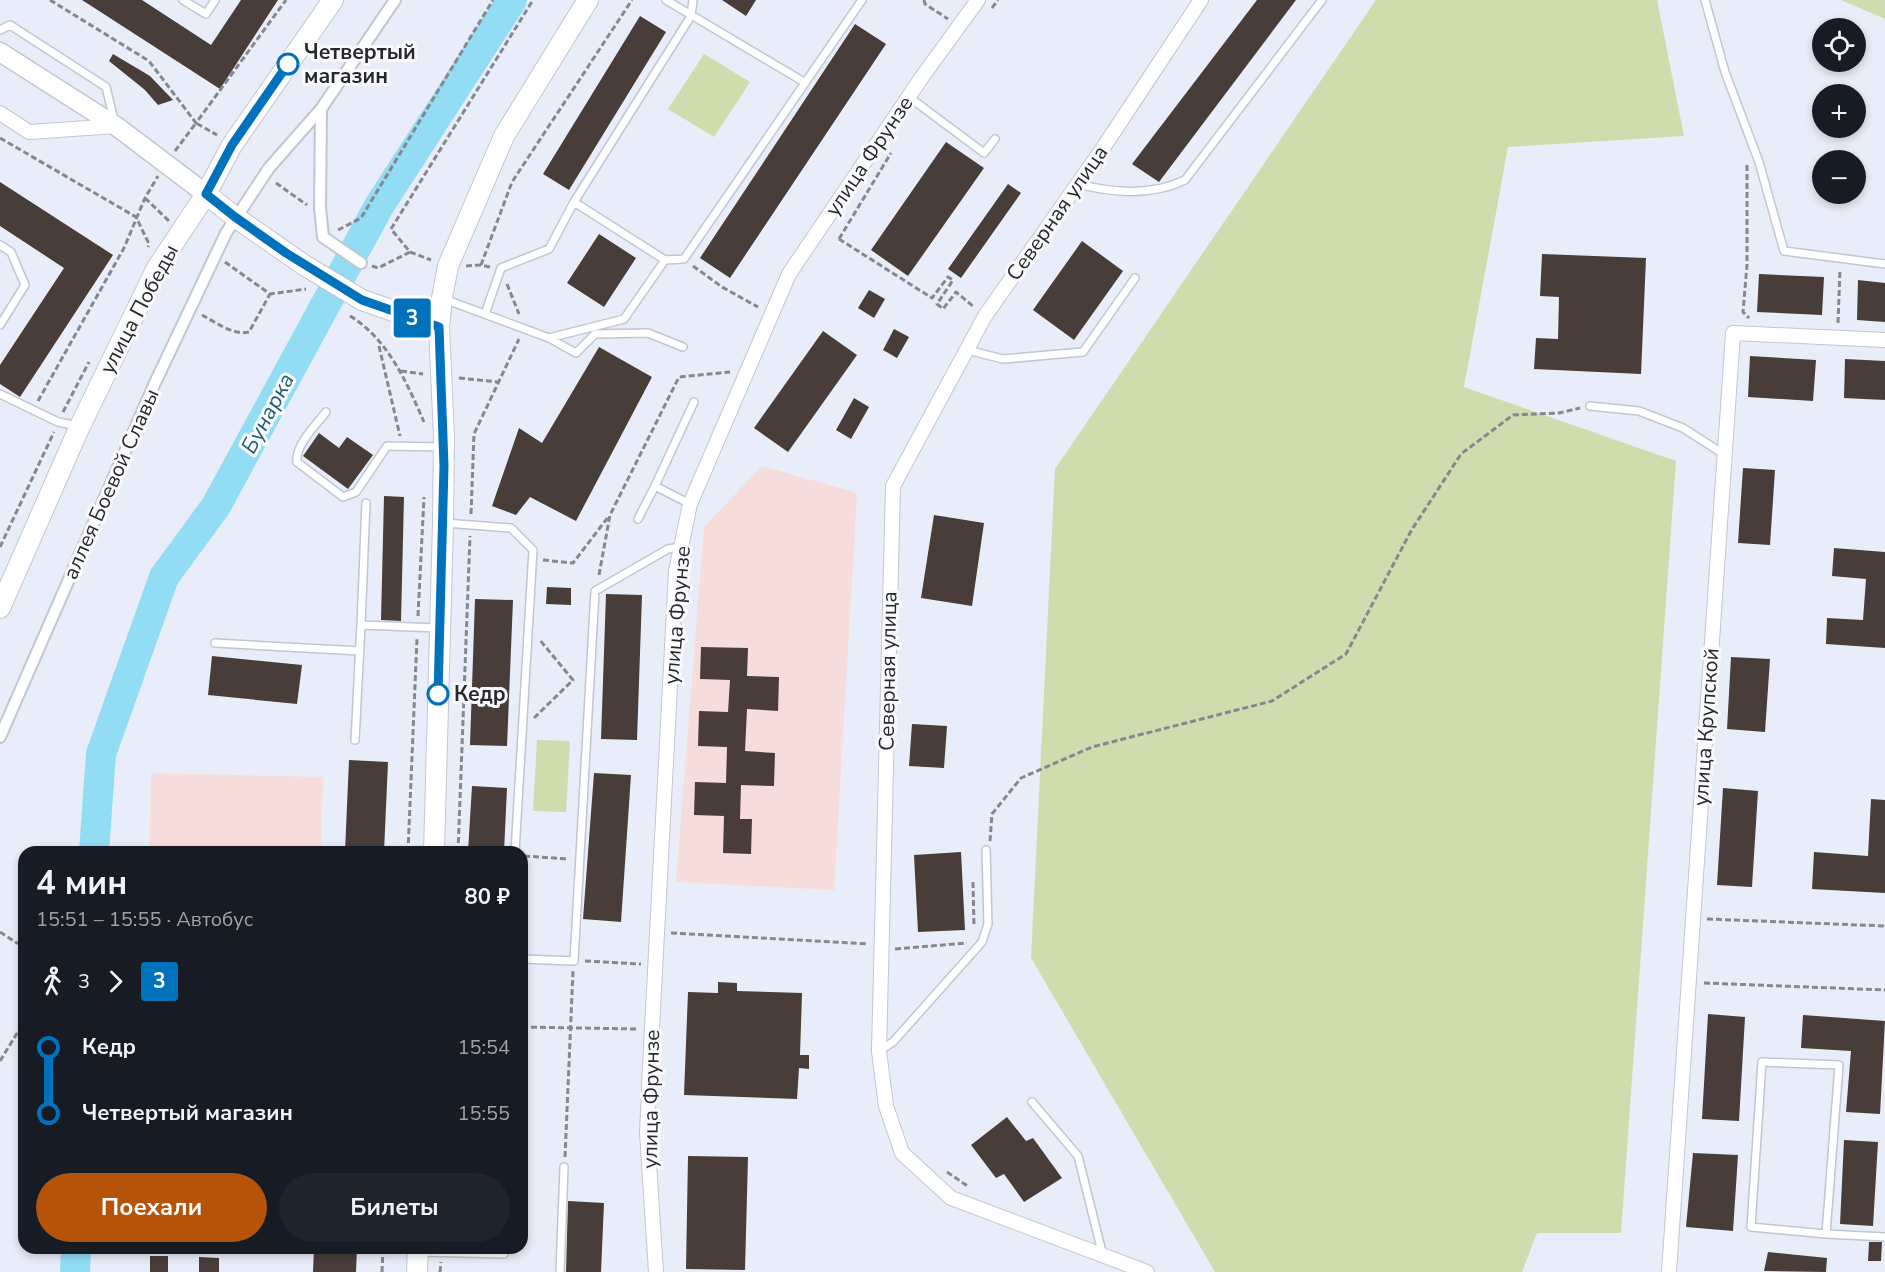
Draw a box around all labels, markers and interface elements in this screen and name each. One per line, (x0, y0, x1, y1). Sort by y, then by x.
map controls (1812, 18, 1866, 204)
button: locate (1812, 18, 1866, 72)
place label: Четвертый магазин (304, 38, 416, 90)
marker: Четвертый магазин (277, 53, 299, 75)
button: + (1812, 84, 1866, 138)
street label: улица Фрунзе (818, 90, 920, 222)
street label: Северная улица (1000, 140, 1114, 286)
button: − (1812, 150, 1866, 204)
street label: улица Победы (93, 239, 185, 379)
line badge: 3 (392, 298, 432, 338)
text: 3 (406, 304, 418, 332)
water label: Бунарка (234, 368, 302, 459)
street label: аллея Боевой Славы (56, 384, 166, 584)
street label: улица Фрунзе (657, 544, 697, 686)
street label: Северная улица (873, 591, 903, 751)
street label: улица Крупской (1687, 647, 1725, 807)
place label: Кедр (454, 680, 506, 708)
marker: Кедр (427, 683, 449, 705)
text: 4 мин (36, 861, 127, 906)
text: 80 ₽ (464, 882, 510, 912)
text: 15:51 – 15:55 · Автобус (36, 906, 253, 933)
icon: walk (36, 965, 69, 998)
icon: forward (99, 965, 132, 998)
text: 3 (153, 967, 166, 995)
text: 3 (78, 968, 90, 995)
street label: улица Фрунзе (636, 1029, 666, 1169)
text: Кедр (82, 1032, 136, 1062)
text: 15:54 (457, 1034, 510, 1061)
text: Четвертый магазин (82, 1098, 293, 1128)
text: 15:55 (457, 1100, 510, 1127)
button: Поехали (36, 1173, 267, 1242)
button: Билеты (279, 1173, 510, 1242)

